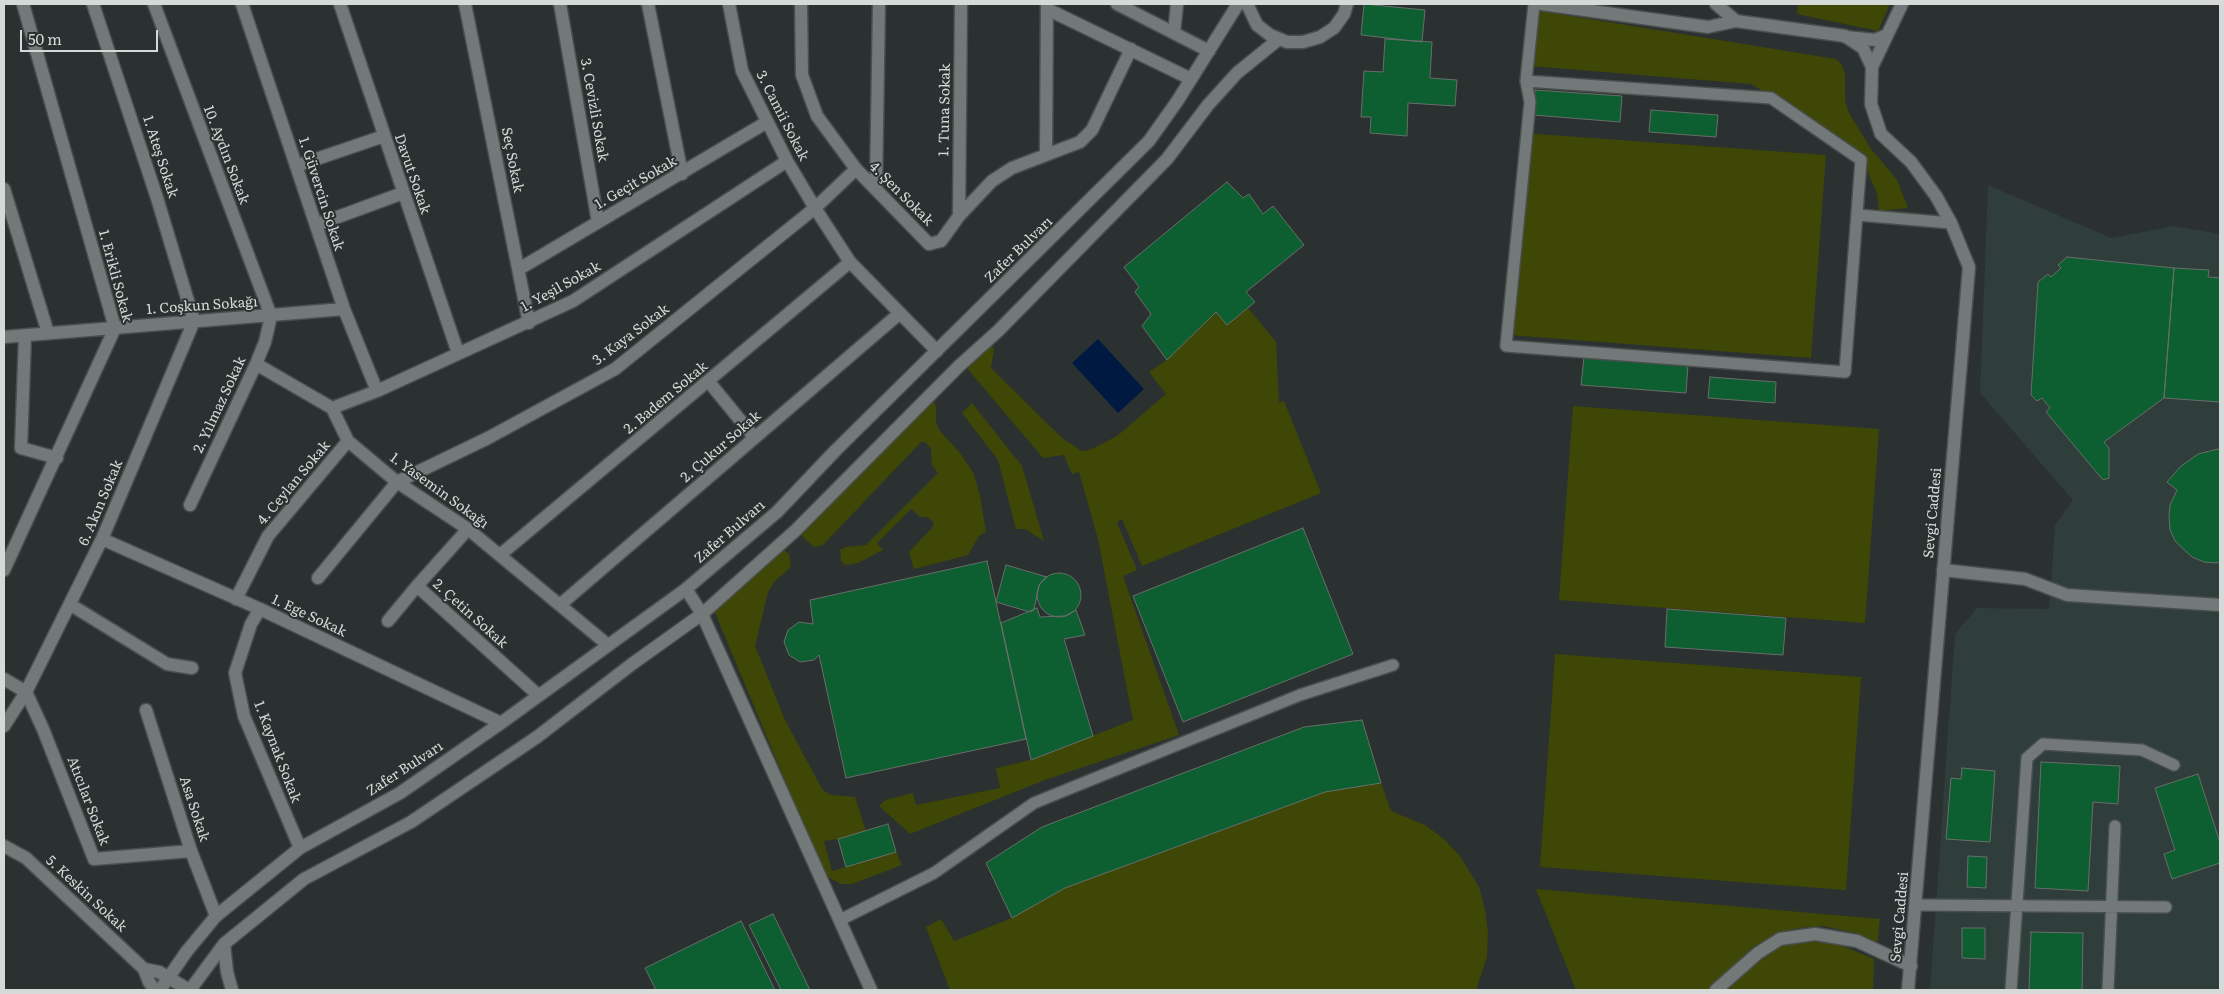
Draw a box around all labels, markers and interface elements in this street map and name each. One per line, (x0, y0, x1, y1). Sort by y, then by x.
scale bar (22, 20, 160, 52)
text: 50 m (28, 27, 62, 50)
street label: 3. Cevizli Sokak (577, 57, 611, 163)
street label: 1. Tuna Sokak (936, 64, 954, 156)
street label: 3. Camii Sokak (752, 68, 812, 164)
street label: 10. Aydın Sokak (199, 103, 253, 207)
street label: 1. Ateş Sokak (139, 114, 181, 200)
street label: Seç Sokak (497, 126, 527, 194)
street label: Davut Sokak (390, 132, 434, 216)
street label: 1. Güvercin Sokak (295, 135, 347, 253)
street label: 1. Geçit Sokak (592, 153, 680, 213)
street label: 4. Şen Sokak (865, 158, 937, 230)
street label: Zafer Bulvarı (982, 214, 1056, 286)
street label: 1. Erikli Sokak (95, 228, 135, 324)
street label: 1. Yeşil Sokak (518, 258, 604, 316)
street label: 1. Coşkun Sokağı (146, 294, 258, 318)
street label: 3. Kaya Sokak (589, 301, 673, 369)
street label: 2. Yılmaz Sokak (190, 354, 250, 456)
street label: 2. Badem Sokak (621, 358, 711, 438)
street label: 2. Çukur Sokak (678, 408, 764, 486)
street label: 4. Ceylan Sokak (254, 437, 334, 529)
street label: 1. Yasemin Sokağı (386, 450, 492, 532)
street label: 6. Akın Sokak (75, 458, 127, 548)
street label: Sevgi Caddesi (1921, 467, 1945, 559)
street label: Zafer Bulvarı (691, 497, 769, 567)
street label: 2. Çetin Sokak (429, 576, 511, 652)
street label: 1. Ege Sokak (269, 591, 349, 641)
street label: 1. Kaynak Sokak (250, 699, 304, 805)
street label: Zafer Bulvarı (364, 738, 446, 800)
street label: Atıcılar Sokak (63, 754, 113, 848)
street label: Asa Sokak (176, 774, 212, 844)
street label: 5. Keskin Sokak (42, 852, 130, 936)
street label: Sevgi Caddesi (1888, 871, 1912, 963)

